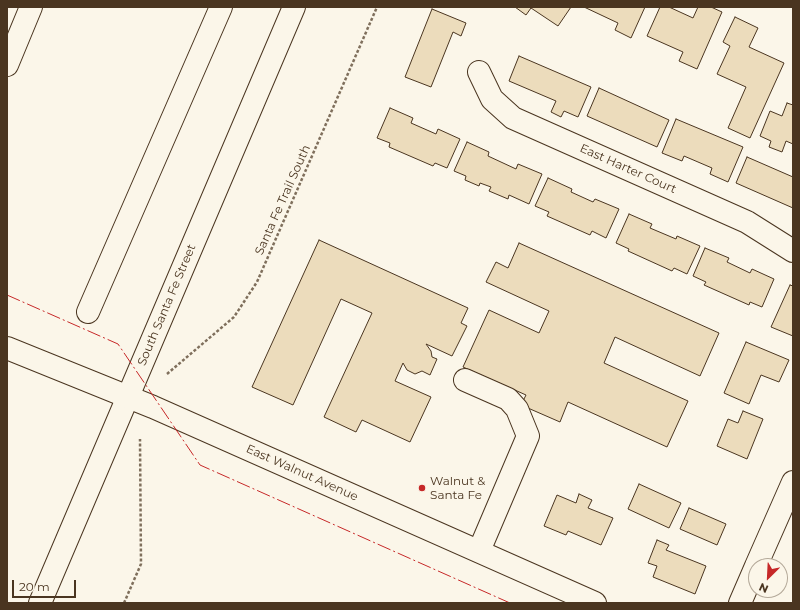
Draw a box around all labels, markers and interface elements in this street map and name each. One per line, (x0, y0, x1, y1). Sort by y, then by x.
street label: East Harter Court (577, 141, 679, 197)
street label: Santa Fe Trail South (252, 143, 314, 257)
street label: South Santa Fe Street (135, 242, 199, 368)
street label: East Walnut Avenue (244, 442, 360, 504)
place label: Walnut & Santa Fe (430, 474, 485, 502)
marker: Walnut & Santa Fe (417, 483, 427, 493)
north arrow (748, 558, 788, 598)
scale bar (14, 572, 78, 598)
text: 20 m (19, 579, 50, 594)
text: N (757, 580, 770, 596)

